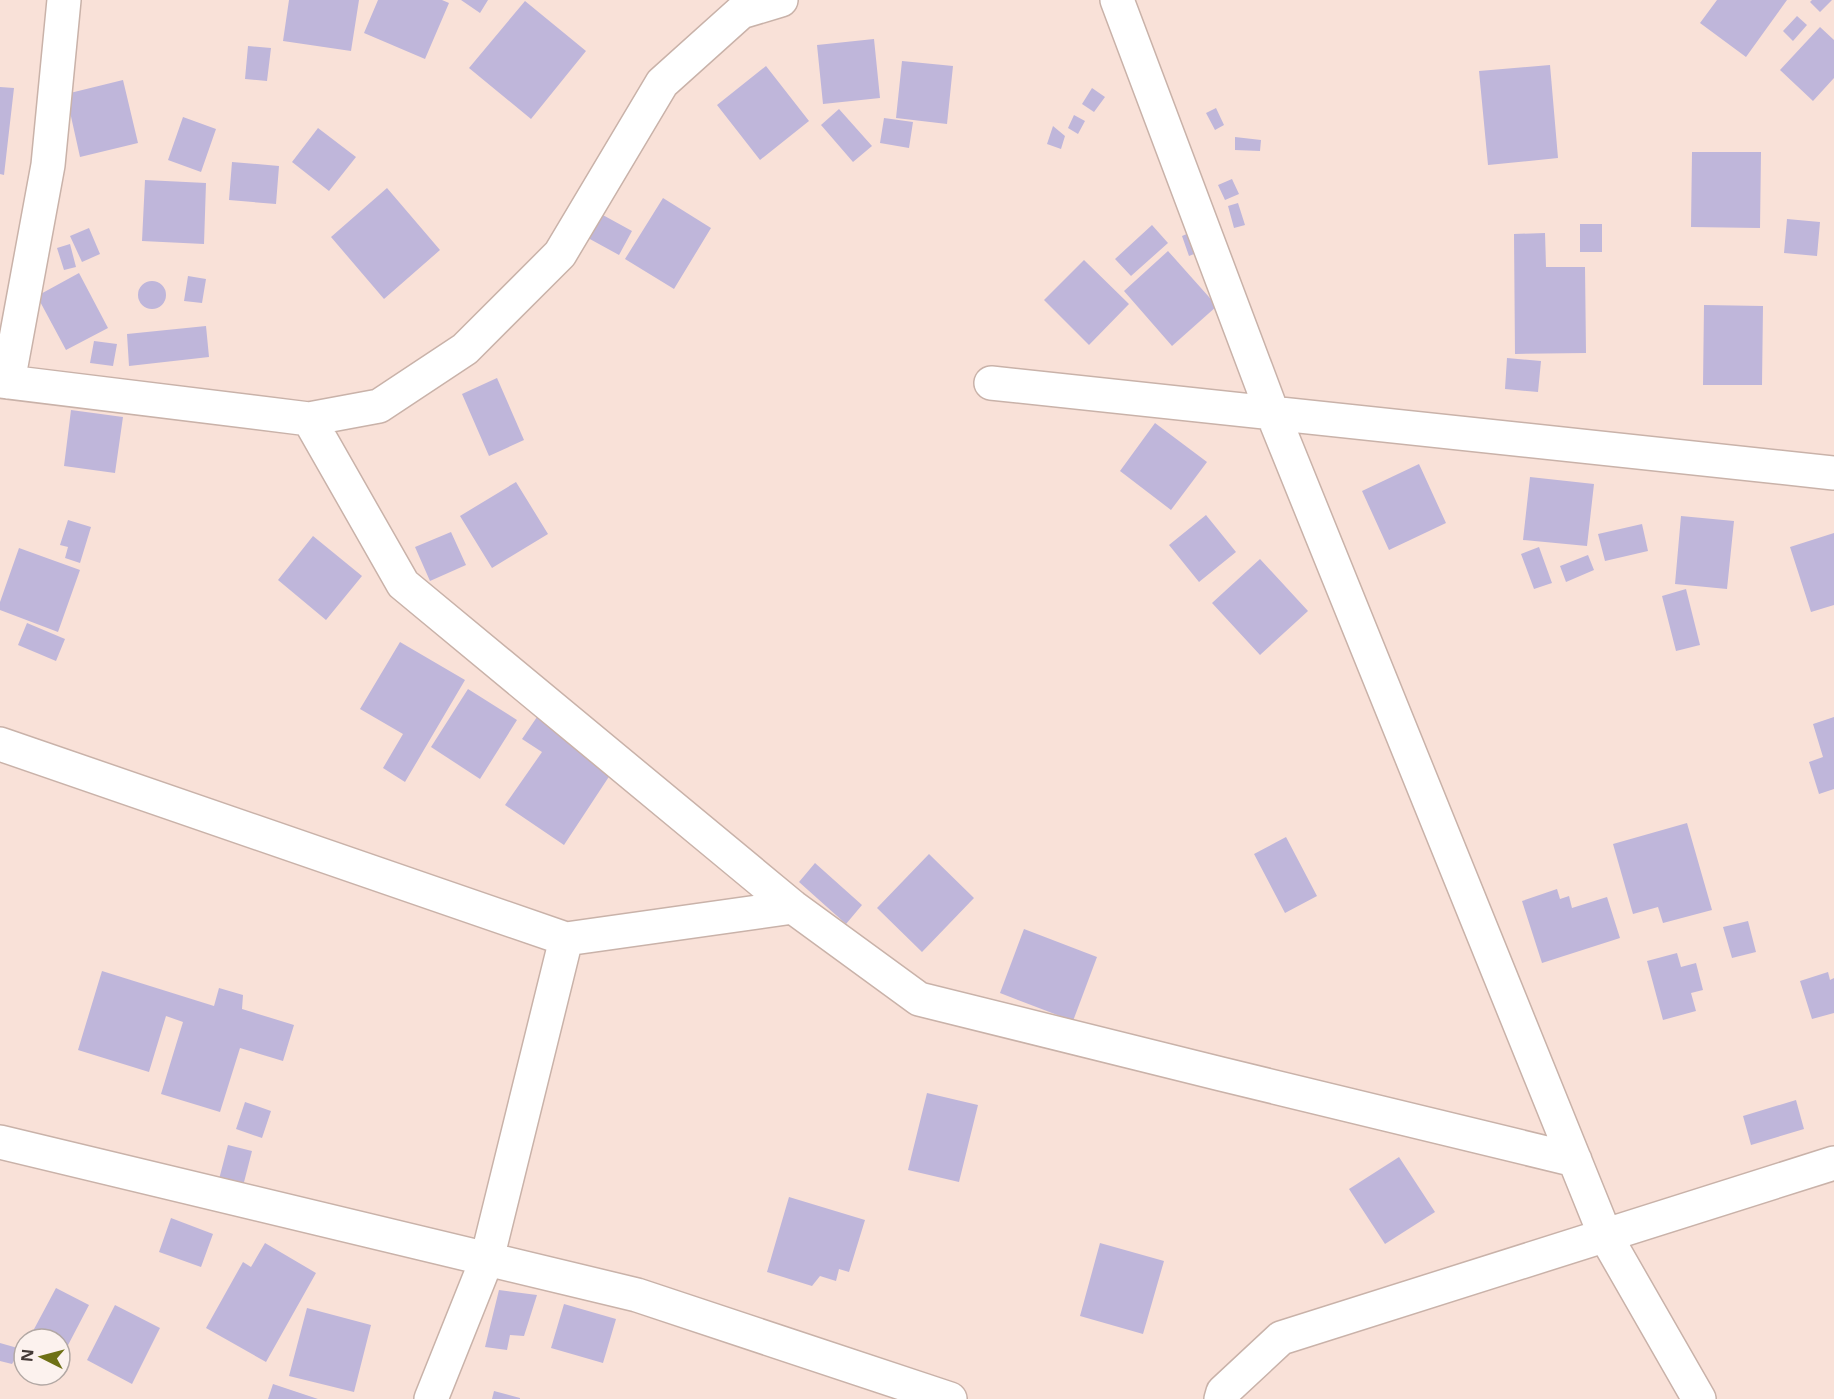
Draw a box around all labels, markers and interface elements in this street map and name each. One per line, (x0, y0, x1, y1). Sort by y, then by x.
north arrow (12, 1327, 72, 1387)
text: N (15, 1348, 39, 1363)

